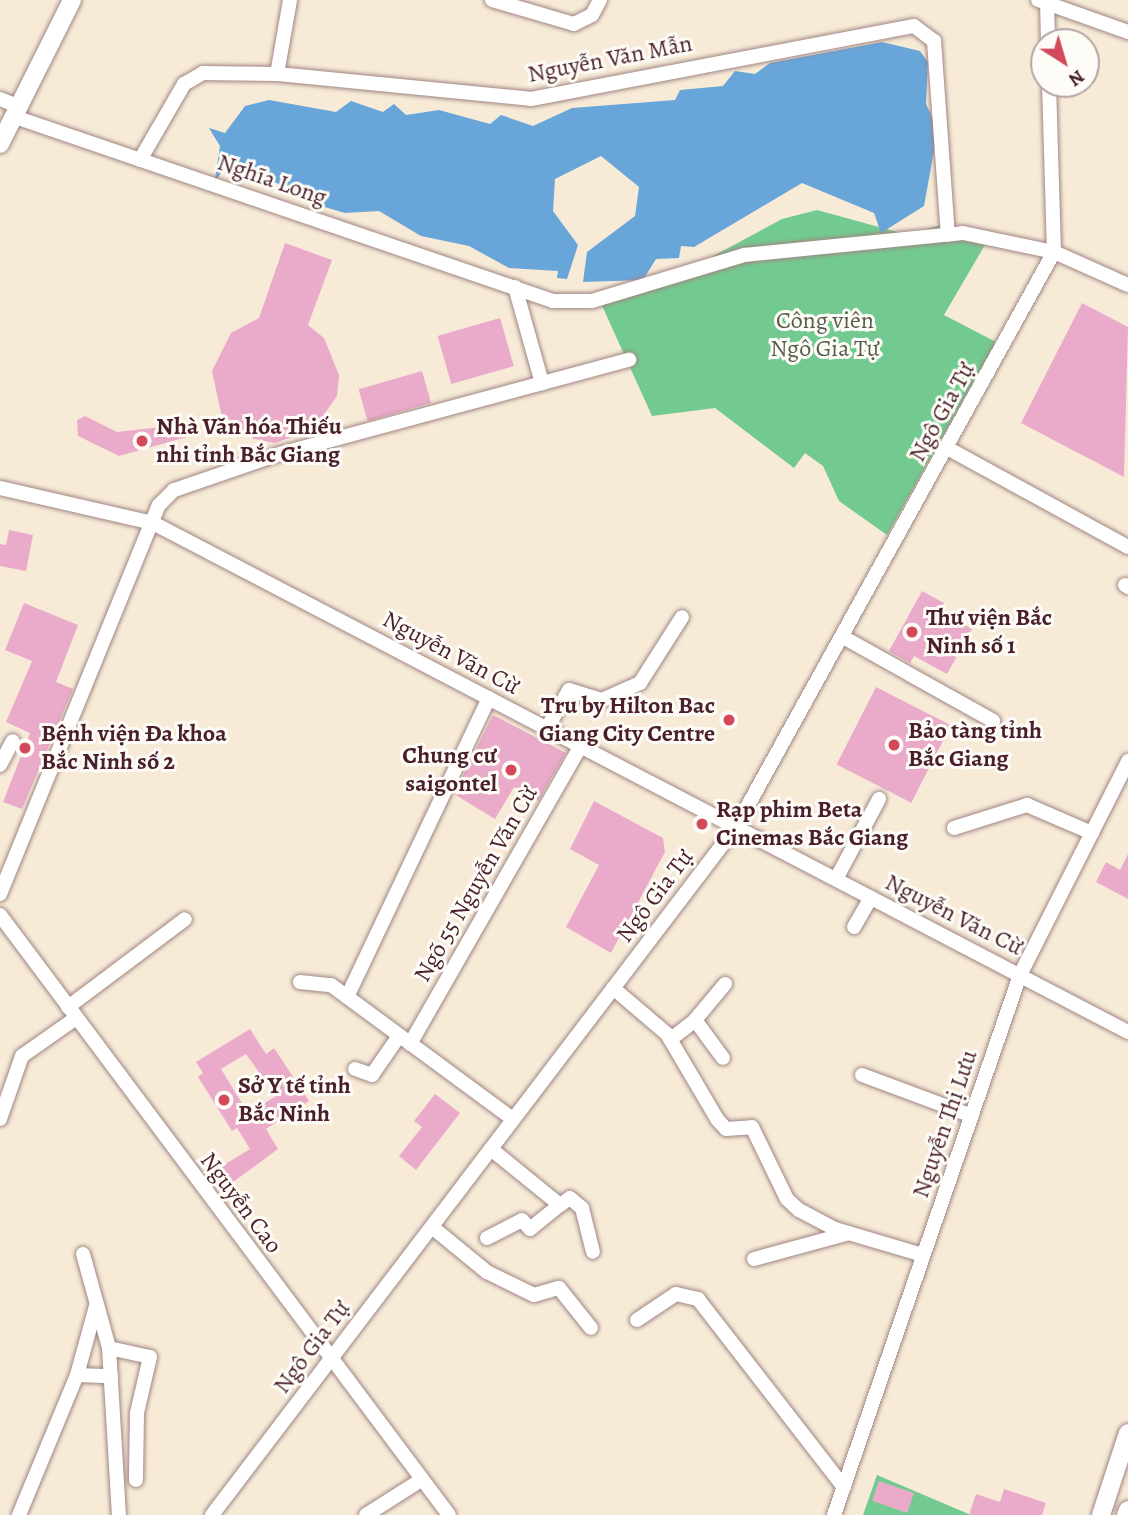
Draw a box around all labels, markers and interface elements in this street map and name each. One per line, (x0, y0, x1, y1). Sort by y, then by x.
north arrow (1030, 28, 1100, 98)
street label: Nguyễn Văn Mẫn (525, 29, 695, 89)
text: N (1063, 64, 1090, 93)
street label: Nghĩa Long (214, 148, 330, 212)
park label: Công viên Ngô Gia Tự (770, 307, 880, 363)
street label: Ngô Gia Tự (903, 357, 981, 467)
place label: Nhà Văn hóa Thiếu nhi tỉnh Bắc Giang (156, 413, 342, 469)
marker: Nhà Văn hóa Thiếu nhi tỉnh Bắc Giang (134, 433, 150, 449)
place label: Thư viện Bắc Ninh số 1 (926, 604, 1052, 660)
street label: Nguyễn Văn Cừ (378, 605, 524, 701)
marker: Thư viện Bắc Ninh số 1 (904, 624, 920, 640)
place label: Tru by Hilton Bac Giang City Centre (539, 692, 715, 748)
marker: Tru by Hilton Bac Giang City Centre (721, 712, 737, 728)
place label: Bảo tàng tỉnh Bắc Giang (908, 717, 1042, 773)
place label: Bệnh viện Đa khoa Bắc Ninh số 2 (41, 720, 227, 776)
marker: Bảo tàng tỉnh Bắc Giang (886, 737, 902, 753)
marker: Bệnh viện Đa khoa Bắc Ninh số 2 (15, 738, 35, 758)
place label: Chung cư saigontel (402, 742, 497, 798)
marker: Chung cư saigontel (503, 762, 519, 778)
street label: Ngõ 55 Nguyễn Văn Cừ (408, 781, 544, 987)
place label: Rạp phim Beta Cinemas Bắc Giang (716, 796, 908, 852)
marker: Rạp phim Beta Cinemas Bắc Giang (694, 816, 710, 832)
street label: Ngô Gia Tự (611, 844, 699, 948)
street label: Nguyễn Văn Cừ (880, 868, 1028, 962)
street label: Nguyễn Thị Lưu (906, 1046, 984, 1202)
place label: Sở Y tế tỉnh Bắc Ninh (238, 1072, 351, 1128)
marker: Sở Y tế tỉnh Bắc Ninh (216, 1092, 232, 1108)
street label: Nguyễn Cao (194, 1147, 288, 1259)
street label: Ngô Gia Tự (268, 1295, 356, 1399)

